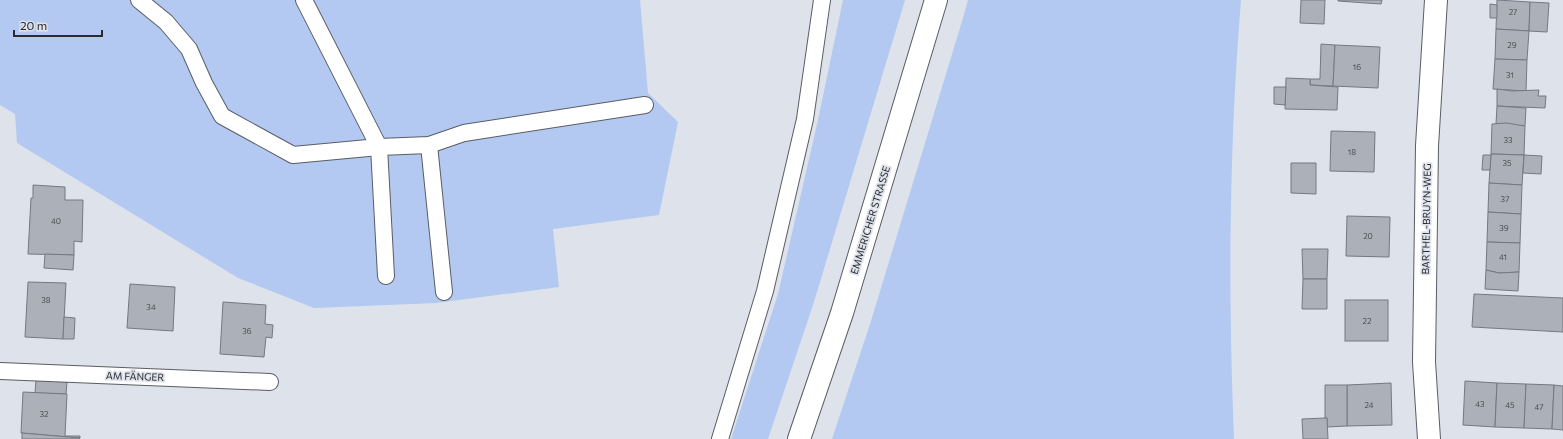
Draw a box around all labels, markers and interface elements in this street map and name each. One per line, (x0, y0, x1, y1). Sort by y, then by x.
house number: 27 (1509, 7, 1517, 17)
scale bar (14, 12, 102, 38)
text: 20 m (20, 18, 47, 32)
house number: 29 (1507, 40, 1517, 50)
house number: 16 (1353, 62, 1361, 72)
house number: 31 (1506, 70, 1514, 80)
house number: 33 (1503, 135, 1513, 145)
house number: 18 (1348, 147, 1356, 157)
house number: 35 (1502, 158, 1512, 168)
street label: BARTHEL-BRUYN-WEG (1419, 163, 1433, 275)
street label: EMMERICHER STRASSE (848, 164, 892, 276)
house number: 37 (1501, 194, 1509, 204)
house number: 40 (51, 216, 61, 226)
house number: 39 (1499, 223, 1509, 233)
house number: 20 (1363, 231, 1373, 241)
house number: 41 (1499, 252, 1507, 262)
house number: 38 (41, 295, 51, 305)
house number: 34 (146, 302, 156, 312)
house number: 22 (1363, 316, 1372, 326)
house number: 36 (242, 326, 252, 336)
street label: AM FÄNGER (106, 369, 165, 383)
house number: 43 (1475, 399, 1485, 409)
house number: 24 (1364, 400, 1374, 410)
house number: 45 (1505, 400, 1515, 410)
house number: 47 (1535, 402, 1543, 412)
house number: 32 (40, 409, 49, 419)

